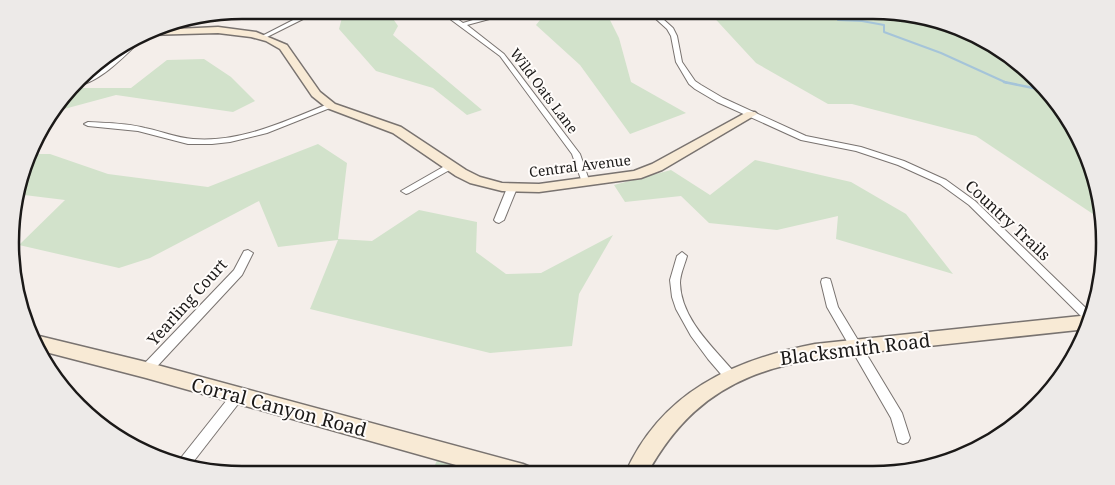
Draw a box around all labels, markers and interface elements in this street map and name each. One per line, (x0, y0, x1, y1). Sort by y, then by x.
street label: Wild Oats Lane (506, 44, 583, 137)
street label: Central Avenue (528, 150, 632, 181)
street label: Country Trails (961, 175, 1055, 265)
street label: Yearling Court (142, 254, 232, 351)
street label: Blacksmith Road (778, 327, 932, 371)
street label: Corral Canyon Road (188, 371, 370, 443)

